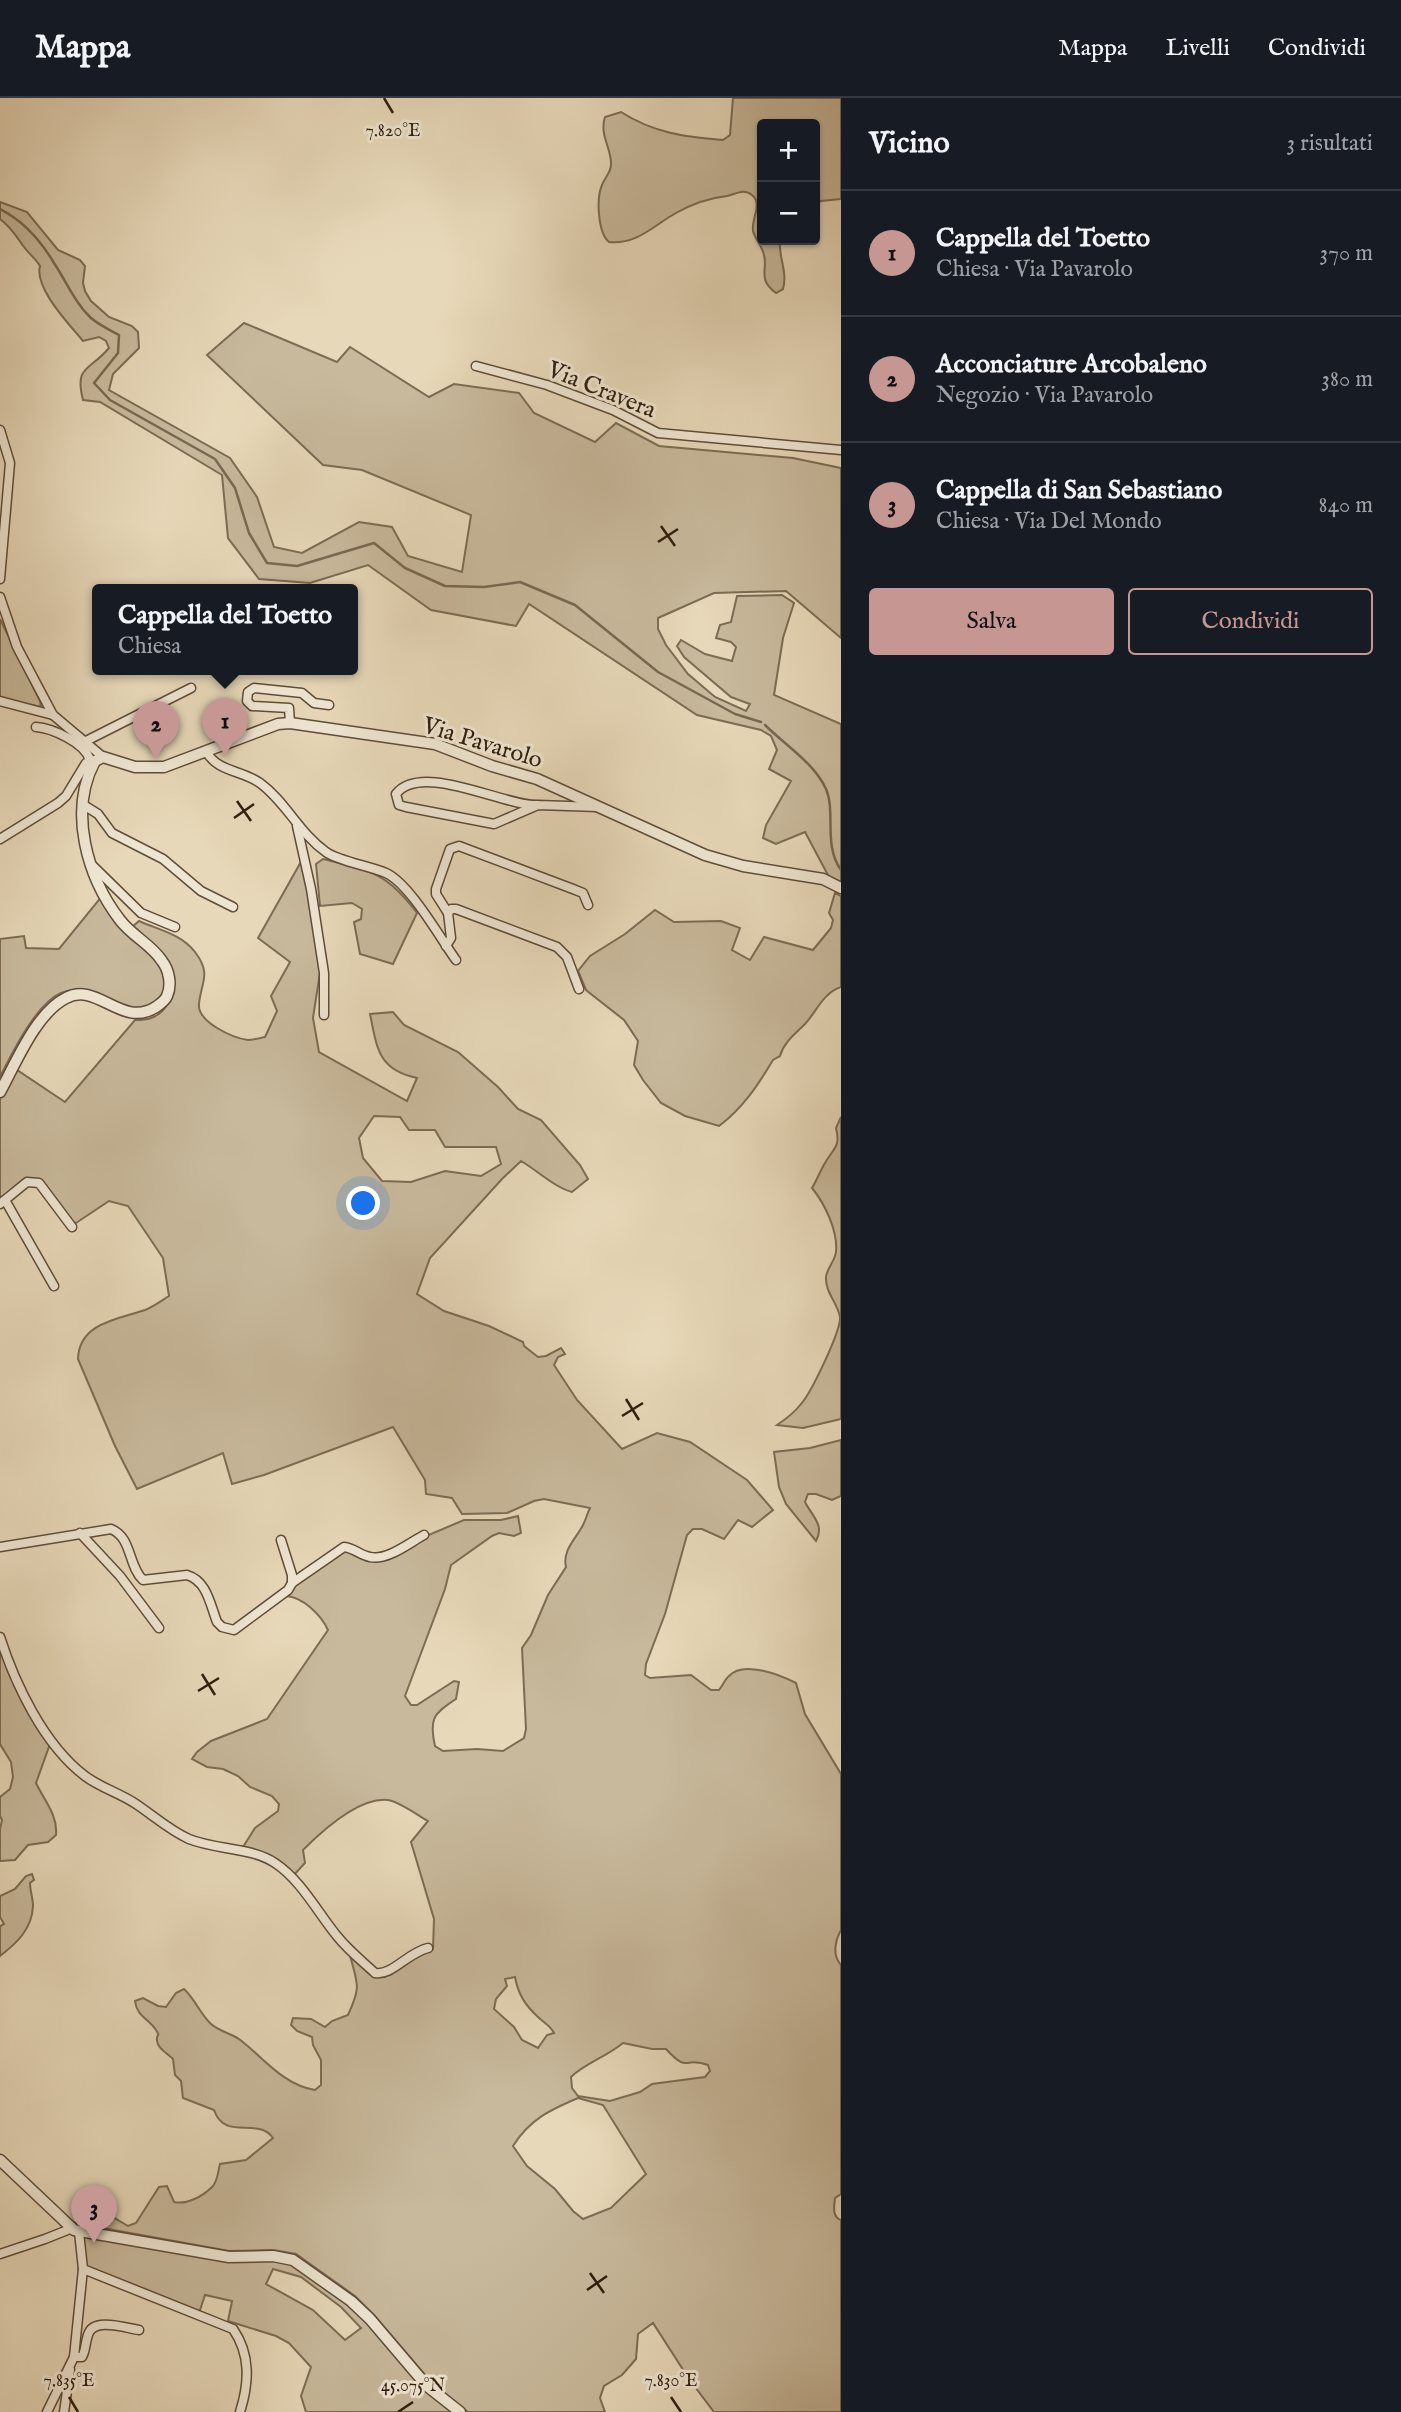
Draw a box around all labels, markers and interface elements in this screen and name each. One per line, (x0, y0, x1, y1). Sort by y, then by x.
text: Mappa (35, 27, 130, 69)
text: Mappa (1058, 33, 1127, 64)
text: Livelli (1165, 33, 1230, 64)
text: Condividi (1268, 33, 1366, 64)
map controls (757, 119, 820, 245)
button: + (757, 119, 820, 182)
text: 7.820°E (366, 120, 420, 143)
text: Vicino (869, 125, 950, 163)
text: 3 risultati (1287, 129, 1373, 158)
button: − (757, 182, 820, 245)
text: Cappella del Toetto (936, 222, 1150, 255)
text: 1 (888, 239, 896, 268)
text: 370 m (1320, 239, 1373, 268)
text: Chiesa · Via Pavarolo (936, 255, 1133, 284)
text: Acconciature Arcobaleno (936, 348, 1207, 381)
street label: Via Cravera (542, 354, 661, 426)
text: 2 (887, 365, 897, 394)
text: 380 m (1321, 365, 1373, 394)
text: Negozio · Via Pavarolo (936, 381, 1153, 410)
text: Cappella di San Sebastiano (936, 474, 1222, 507)
text: 3 (888, 491, 896, 520)
text: 840 m (1319, 491, 1373, 520)
text: Chiesa · Via Del Mondo (936, 507, 1162, 536)
popup (92, 584, 358, 675)
button: Salva (869, 588, 1114, 655)
button: Condividi (1128, 588, 1373, 655)
text: Cappella del Toetto (118, 599, 332, 632)
text: Chiesa (118, 632, 181, 661)
pin: 1 (202, 698, 248, 756)
pin: 2 (133, 701, 179, 759)
street label: Via Pavarolo (418, 710, 546, 776)
your location (346, 1186, 380, 1220)
pin: 3 (71, 2185, 117, 2243)
text: 7.835°E (44, 2370, 94, 2393)
text: 7.830°E (644, 2370, 698, 2393)
text: 45.075°N (381, 2375, 446, 2398)

